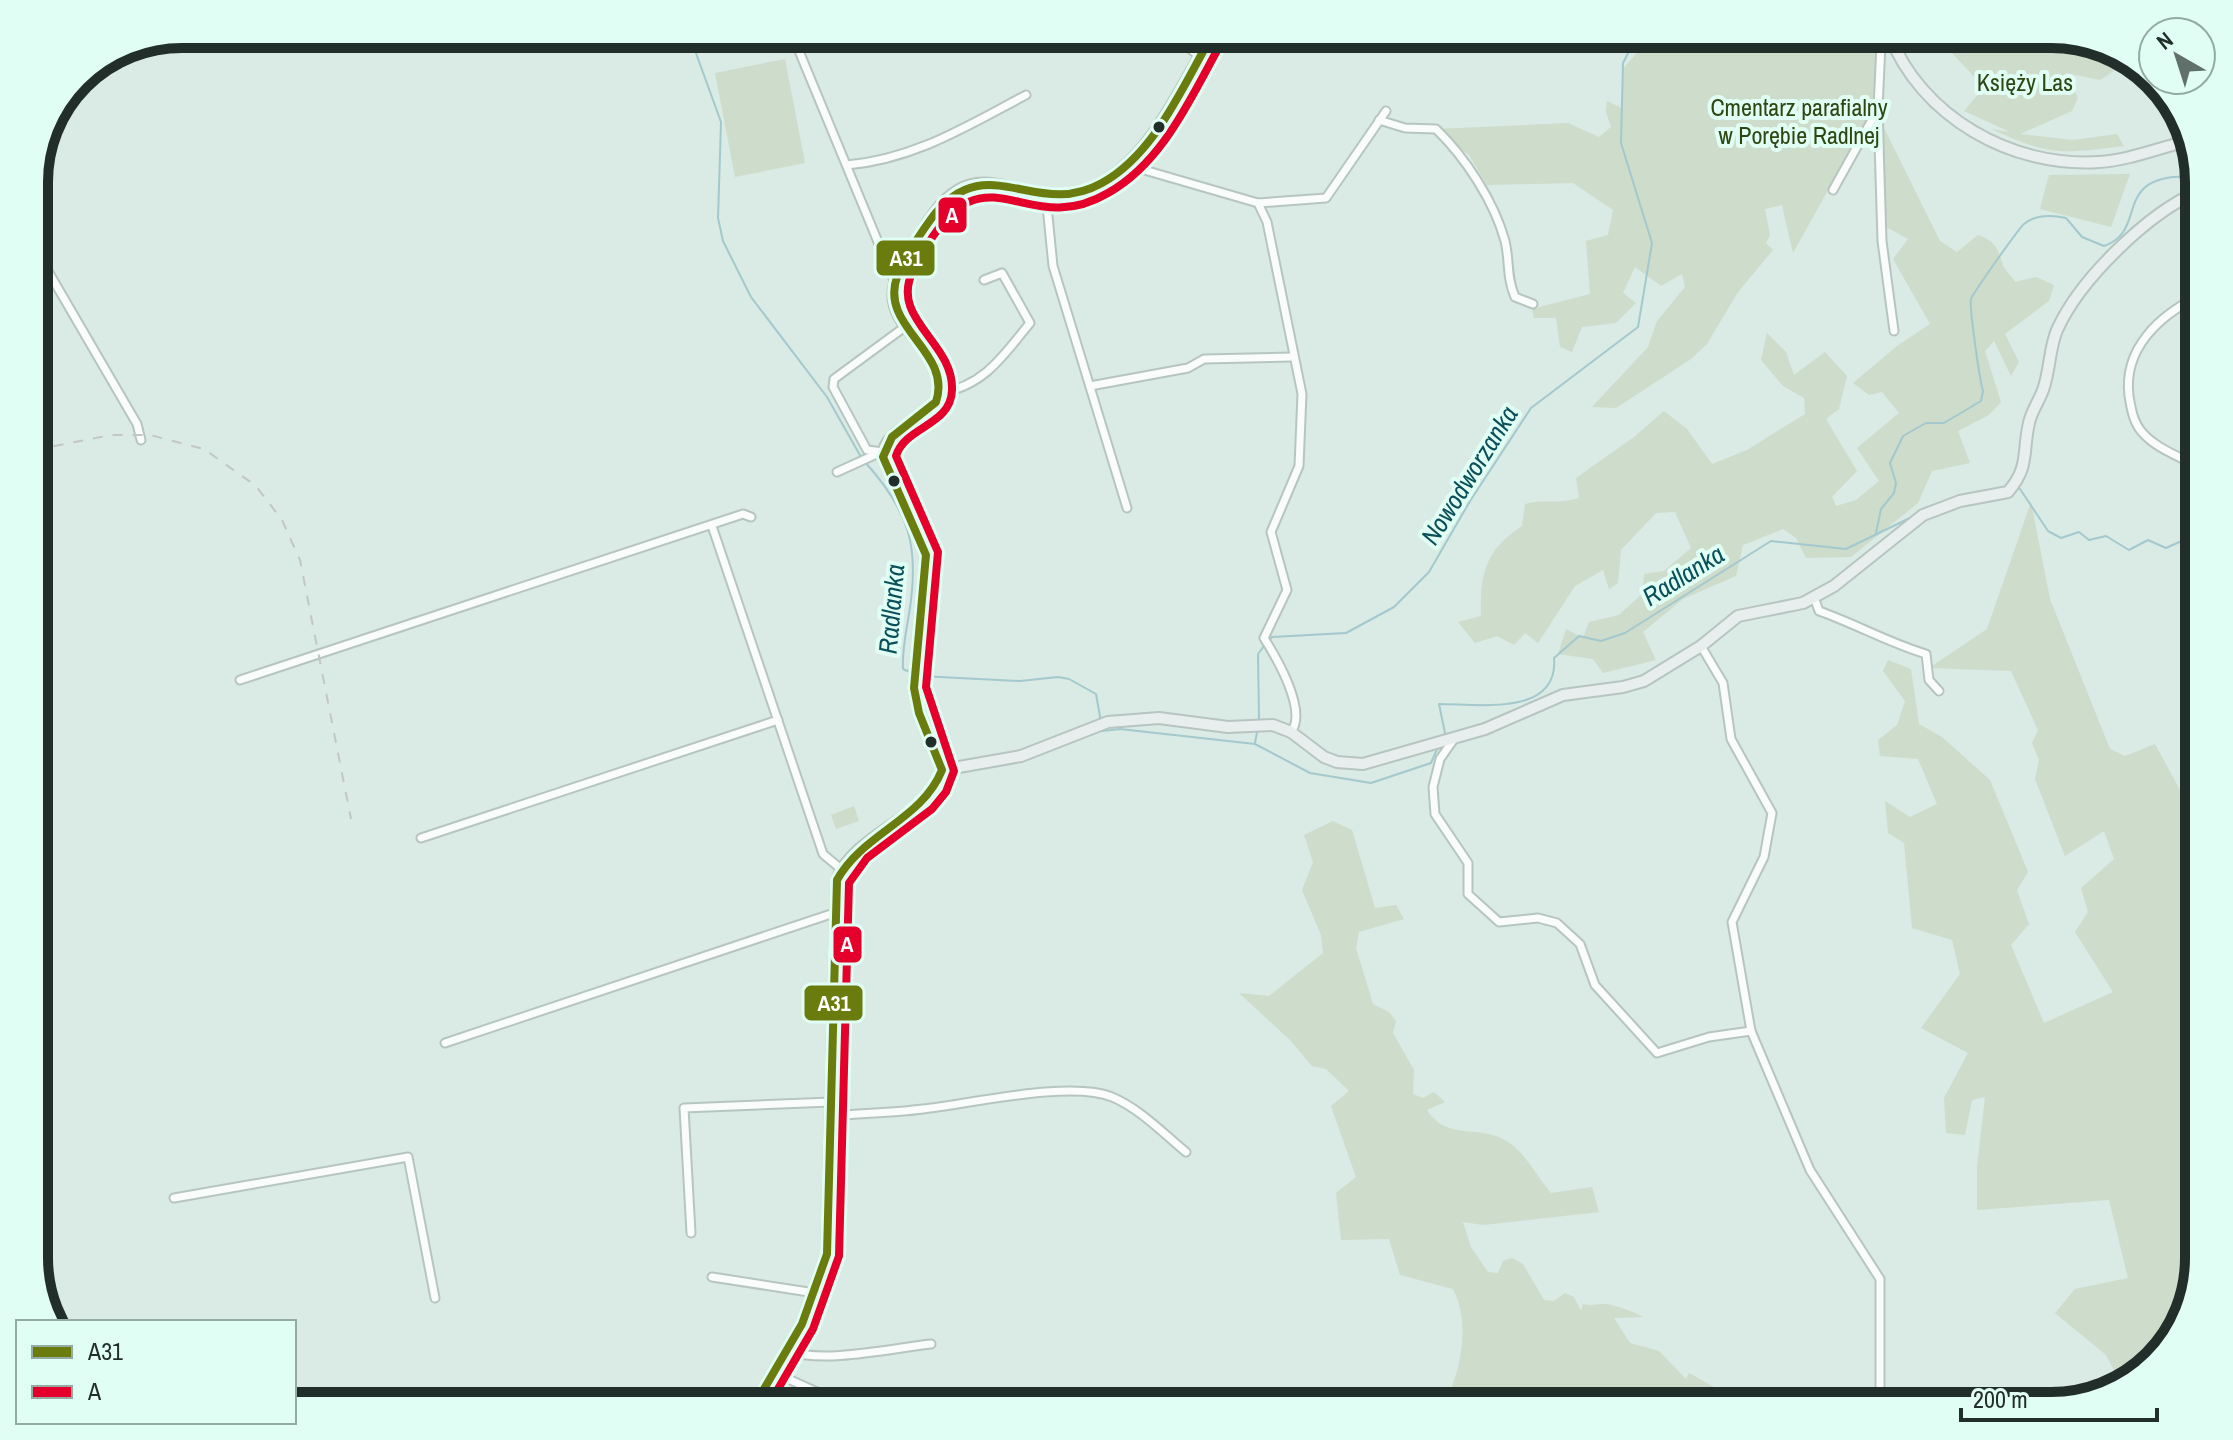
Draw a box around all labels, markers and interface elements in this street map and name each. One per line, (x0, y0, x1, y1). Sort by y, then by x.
north arrow (2137, 16, 2217, 96)
text: N (2150, 25, 2179, 56)
park label: Księży Las (1977, 66, 2073, 98)
park label: Cmentarz parafialny w Porębie Radlnej (1710, 91, 1888, 151)
unlabelled marker (1151, 119, 1167, 135)
line badge: A (937, 196, 968, 234)
text: A (945, 200, 959, 230)
line badge: A31 (875, 239, 936, 277)
text: A31 (889, 243, 924, 273)
water label: Nowodworzanka (1412, 399, 1526, 551)
unlabelled marker (886, 473, 902, 489)
water label: Radlanka (1636, 536, 1731, 614)
water label: Radlanka (870, 562, 912, 655)
unlabelled marker (923, 734, 939, 750)
line badge: A (832, 925, 863, 964)
text: A (840, 929, 854, 959)
line badge: A31 (803, 984, 864, 1022)
text: A31 (817, 988, 852, 1018)
legend (16, 1320, 296, 1424)
text: A31 (87, 1335, 123, 1367)
scale bar (1961, 1372, 2157, 1422)
text: A (87, 1375, 102, 1407)
text: 200 m (1973, 1383, 2028, 1415)

